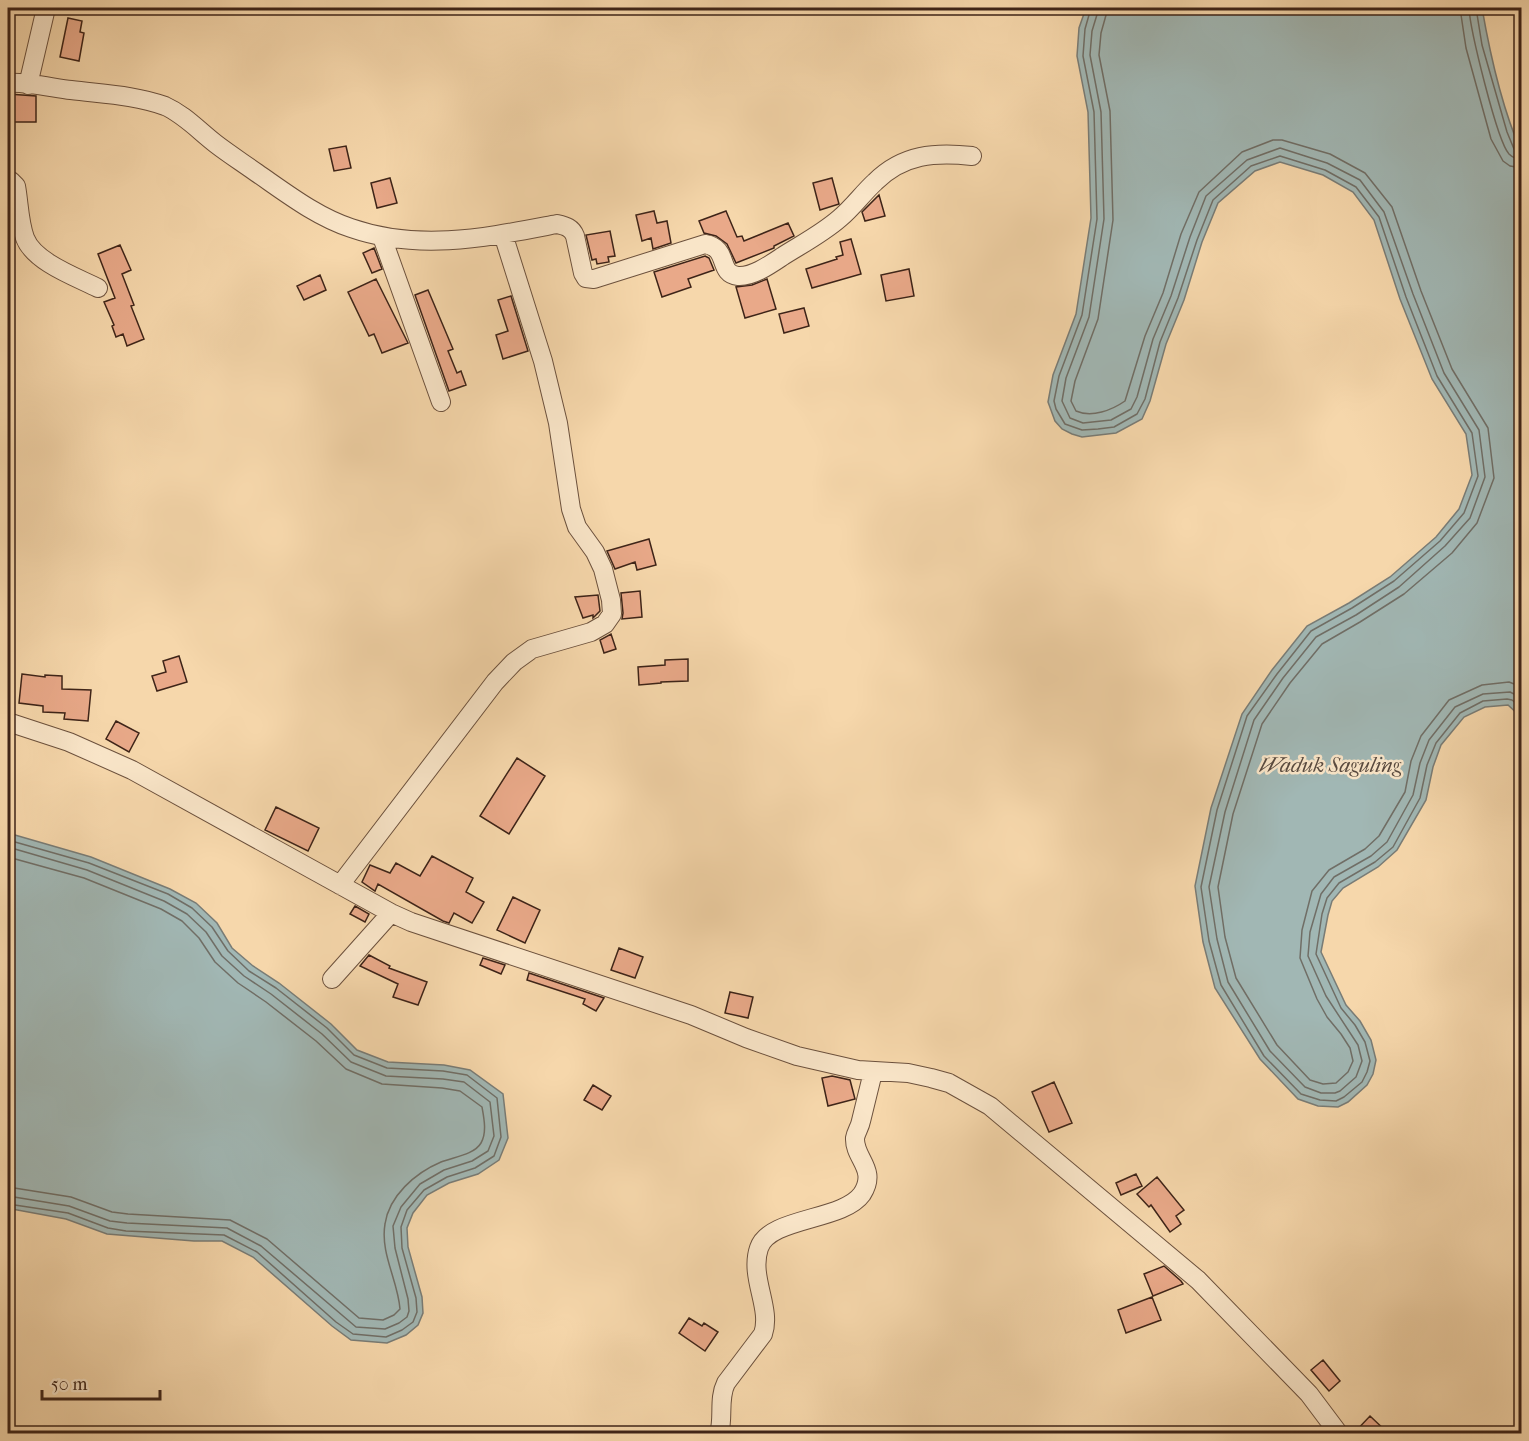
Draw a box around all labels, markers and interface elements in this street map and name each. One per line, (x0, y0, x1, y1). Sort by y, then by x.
water label: Waduk Saguling (1259, 753, 1402, 777)
scale bar (42, 1363, 160, 1401)
text: 50 m (51, 1374, 88, 1395)

